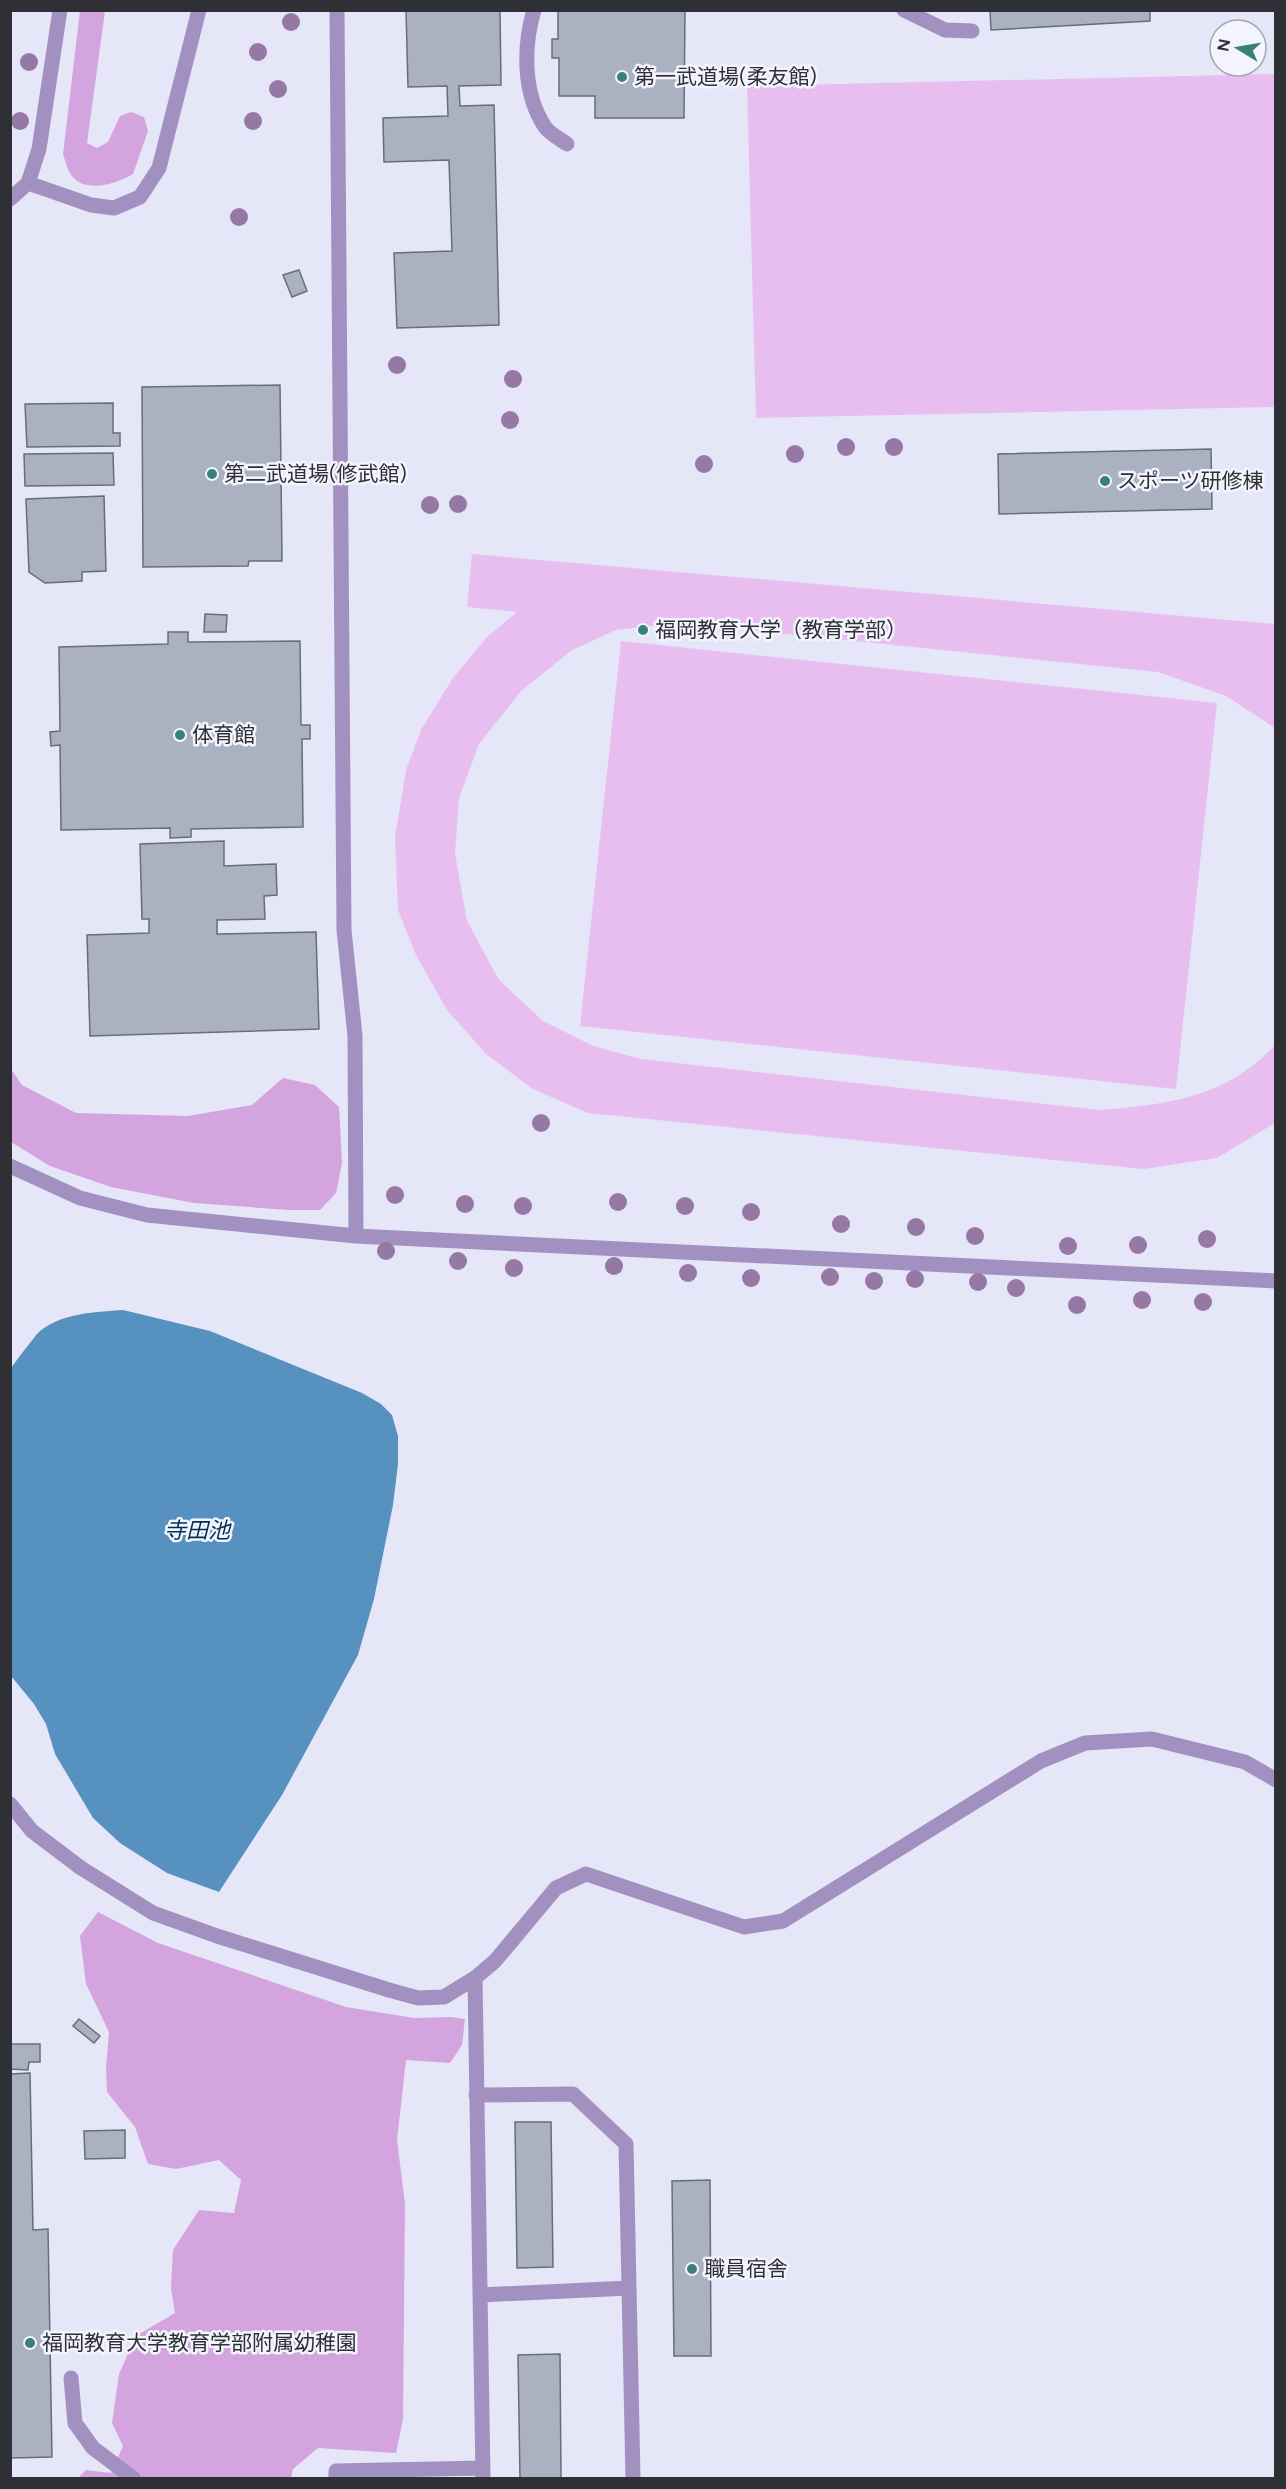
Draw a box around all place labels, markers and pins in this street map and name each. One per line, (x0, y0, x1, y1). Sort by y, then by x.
place label: 第一武道場(柔友館) (634, 64, 817, 89)
marker: 第一武道場(柔友館) (615, 70, 629, 84)
place label: 第二武道場(修武館) (224, 461, 407, 486)
marker: 第二武道場(修武館) (205, 467, 219, 481)
place label: スポーツ研修棟 (1117, 468, 1264, 493)
marker: スポーツ研修棟 (1098, 474, 1112, 488)
place label: 福岡教育大学（教育学部） (655, 617, 907, 642)
marker: 福岡教育大学（教育学部） (636, 623, 650, 637)
place label: 体育館 (192, 722, 255, 747)
marker: 体育館 (173, 728, 187, 742)
place label: 職員宿舎 (704, 2256, 788, 2281)
marker: 職員宿舎 (685, 2262, 699, 2276)
place label: 福岡教育大学教育学部附属幼稚園 (42, 2330, 357, 2355)
marker: 福岡教育大学教育学部附属幼稚園 (23, 2336, 37, 2350)

